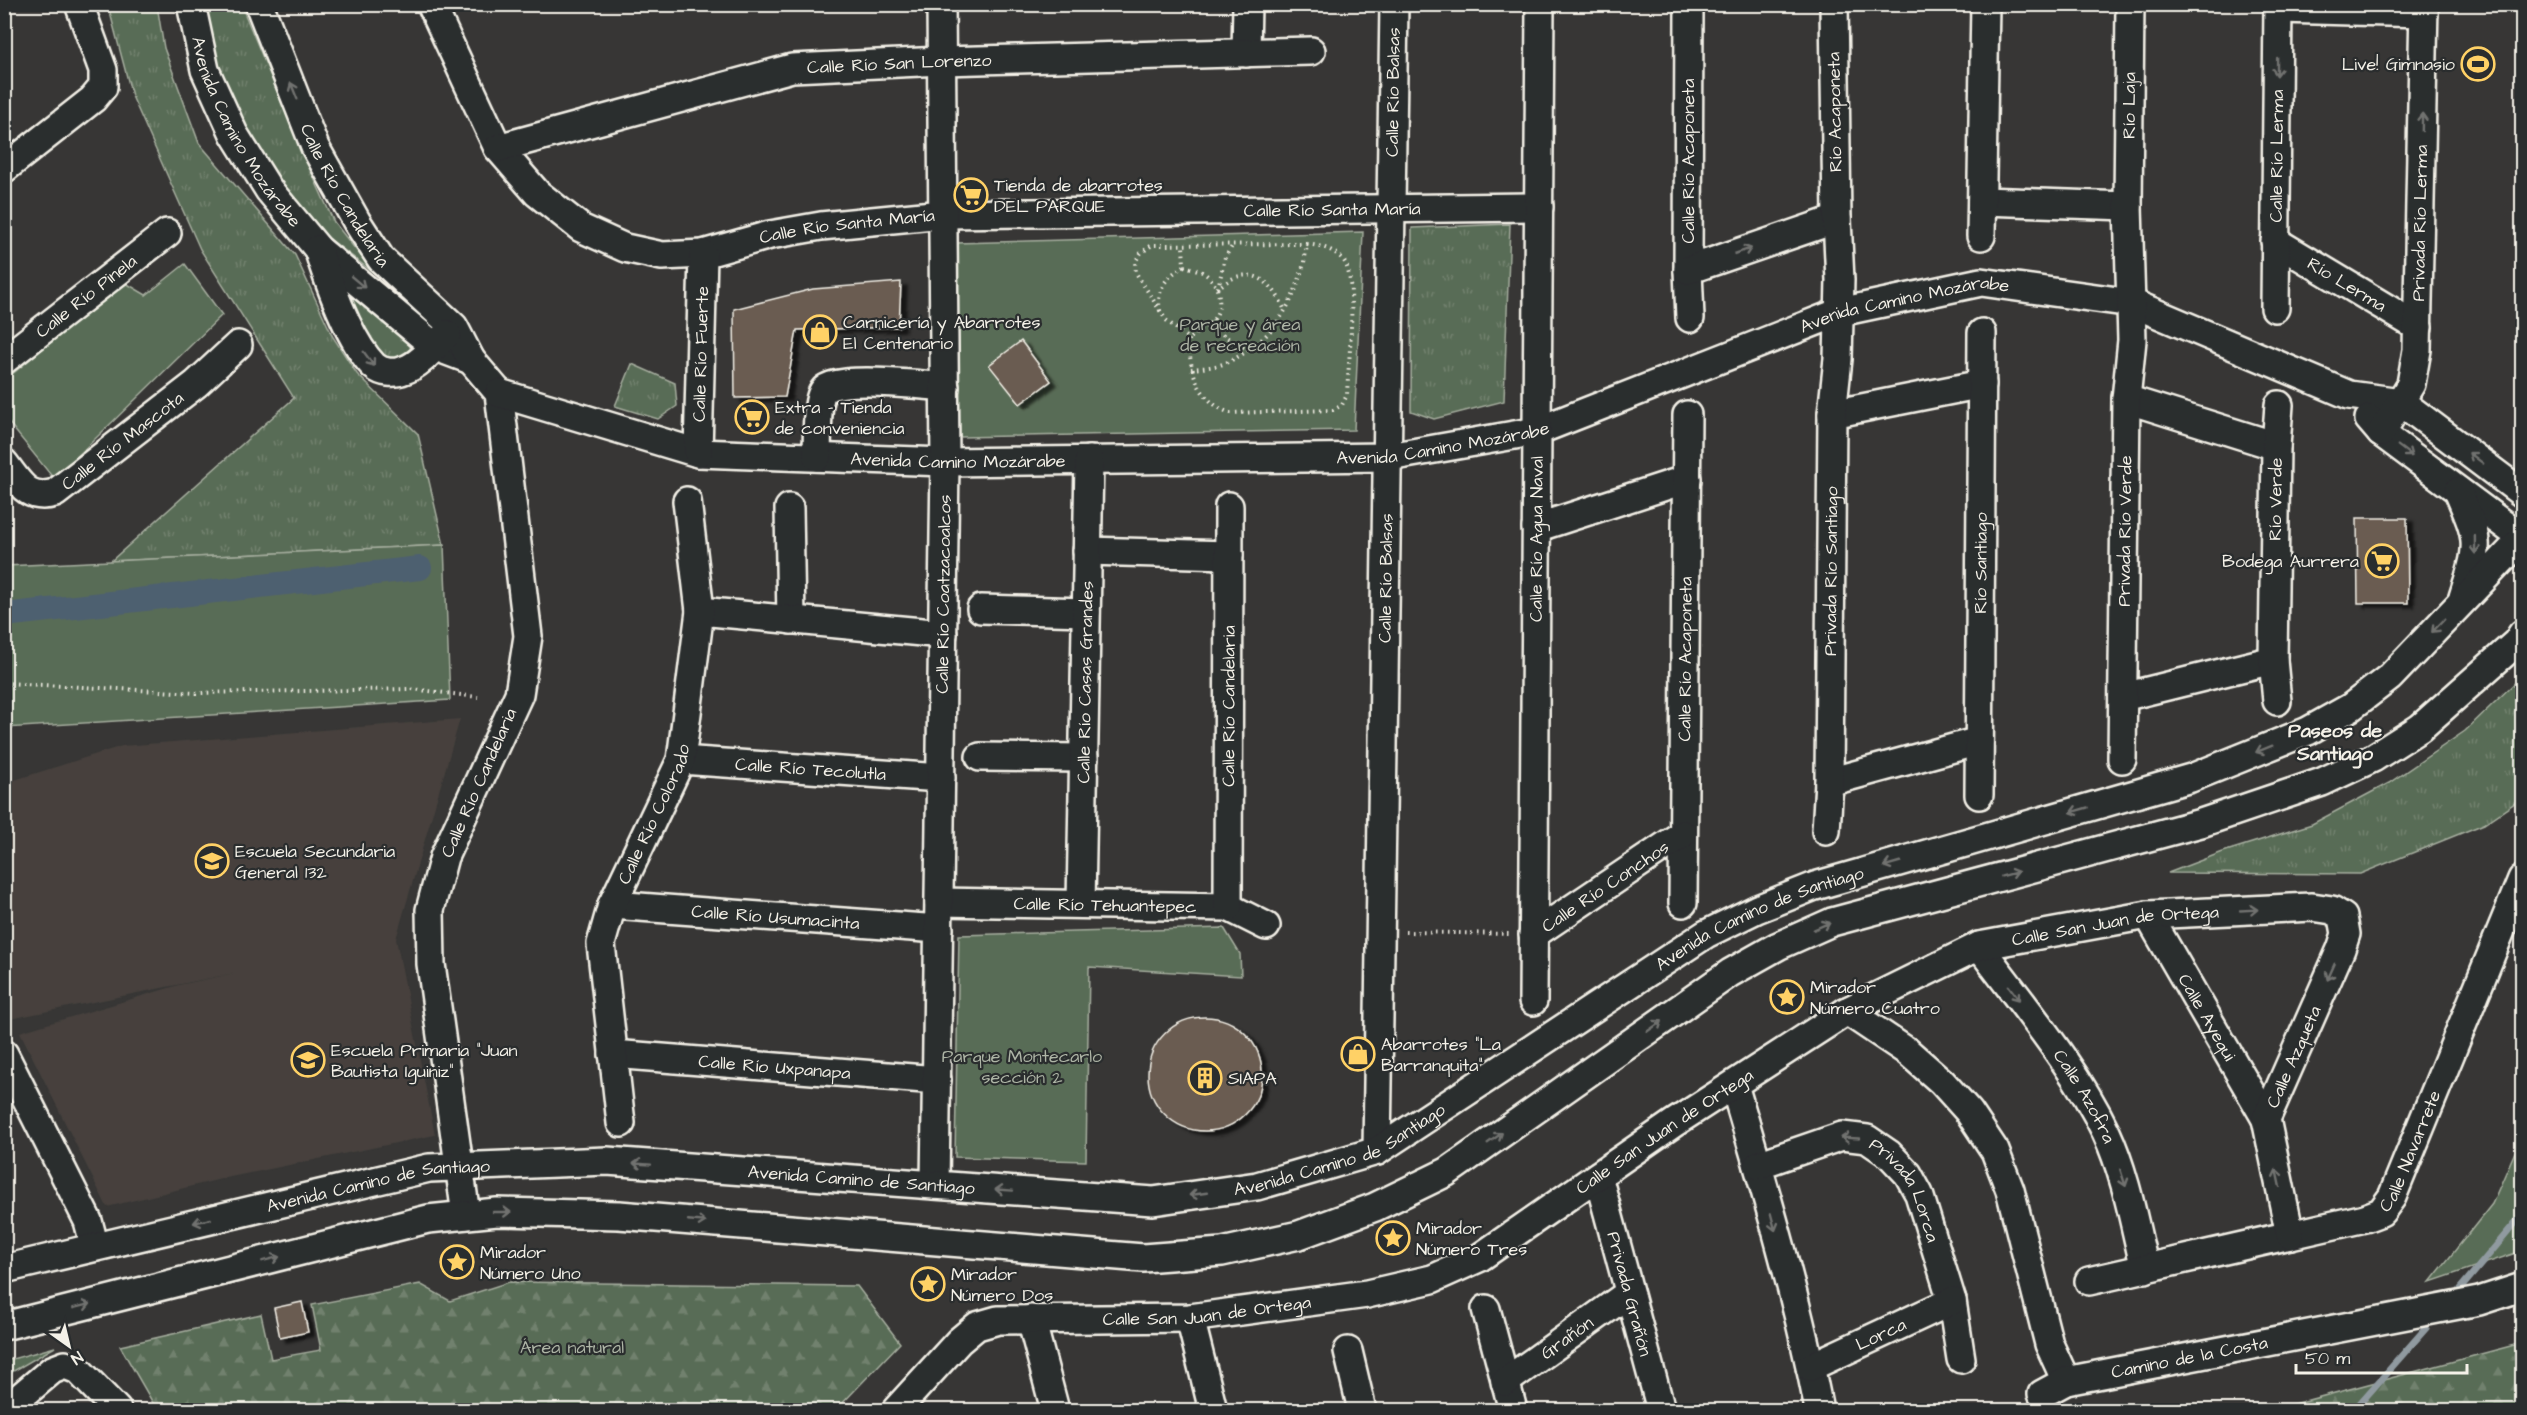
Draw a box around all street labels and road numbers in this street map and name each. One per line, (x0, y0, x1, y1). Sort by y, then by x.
street label: Calle Río Balsas (1379, 27, 1406, 157)
street label: Avenida Camino Mozárabe (186, 34, 307, 233)
street label: Calle Río San Lorenzo (806, 47, 992, 80)
street label: Río Acaponeta (1821, 52, 1849, 172)
street label: Río Laja (2116, 72, 2142, 139)
street label: Calle Río Acaponeta (1676, 79, 1701, 243)
street label: Calle Río Lerma (2263, 89, 2290, 223)
street label: Calle Río Candelaria (295, 120, 395, 273)
street label: Privada Río Lerma (2405, 144, 2434, 302)
street label: Calle Río Santa María (1244, 196, 1421, 223)
street label: Calle Río Santa María (756, 202, 936, 250)
street label: Calle Río Pinela (30, 249, 142, 344)
street label: Río Lerma (2303, 251, 2391, 318)
street label: Avenida Camino Mozárabe (1796, 270, 2011, 339)
street label: Calle Río Fuerte (686, 286, 715, 422)
street label: Calle Río Mascota (56, 386, 189, 496)
street label: Avenida Camino Mozárabe (1336, 415, 1553, 470)
street label: Avenida Camino Mozárabe (850, 446, 1066, 475)
street label: Privada Río Verde (2111, 455, 2138, 607)
street label: Calle Río Agua Naval (1523, 456, 1550, 622)
street label: Río Verde (2262, 457, 2288, 541)
street label: Privada Río Santiago (1818, 486, 1845, 656)
street label: Calle Río Coatzacoalcos (929, 494, 957, 694)
street label: Río Santiago (1968, 512, 1994, 614)
street label: Calle Río Balsas (1372, 513, 1399, 643)
street label: Calle Río Acaponeta (1672, 576, 1698, 742)
street label: Calle Río Casas Grandes (1071, 581, 1099, 784)
street label: Calle Río Candelaria (1216, 625, 1241, 787)
street label: Calle Río Candelaria (435, 704, 523, 862)
street label: Calle Río Colorado (611, 743, 695, 888)
street label: Calle Río Tecolutla (734, 751, 887, 787)
street label: Calle Río Conchos (1536, 834, 1674, 938)
street label: Avenida Camino de Santiago (1650, 860, 1866, 977)
street label: Calle Río Tehuantepec (1013, 891, 1197, 919)
street label: Calle Río Usumacinta (691, 898, 861, 936)
street label: Calle San Juan de Ortega (2010, 899, 2219, 952)
street label: Calle Ayequi (2172, 969, 2242, 1066)
street label: Calle Azqueta (2260, 1002, 2328, 1112)
street label: Calle Azofra (2047, 1044, 2122, 1147)
street label: Calle Río Uxpanapa (697, 1048, 852, 1086)
street label: Calle San Juan de Ortega (1570, 1063, 1758, 1200)
street label: Calle Navarrete (2373, 1086, 2447, 1217)
street label: Avenida Camino de Santiago (1232, 1097, 1450, 1202)
street label: Privada Lorca (1864, 1132, 1946, 1245)
street label: Avenida Camino de Santiago (264, 1153, 490, 1219)
street label: Avenida Camino de Santiago (747, 1159, 976, 1201)
street label: Privada Grañón (1601, 1229, 1658, 1359)
street label: Calle San Juan de Ortega (1103, 1289, 1313, 1331)
street label: Grañón (1535, 1310, 1598, 1365)
street label: Lorca (1851, 1312, 1910, 1357)
street label: Camino de la Costa (2109, 1330, 2270, 1384)

